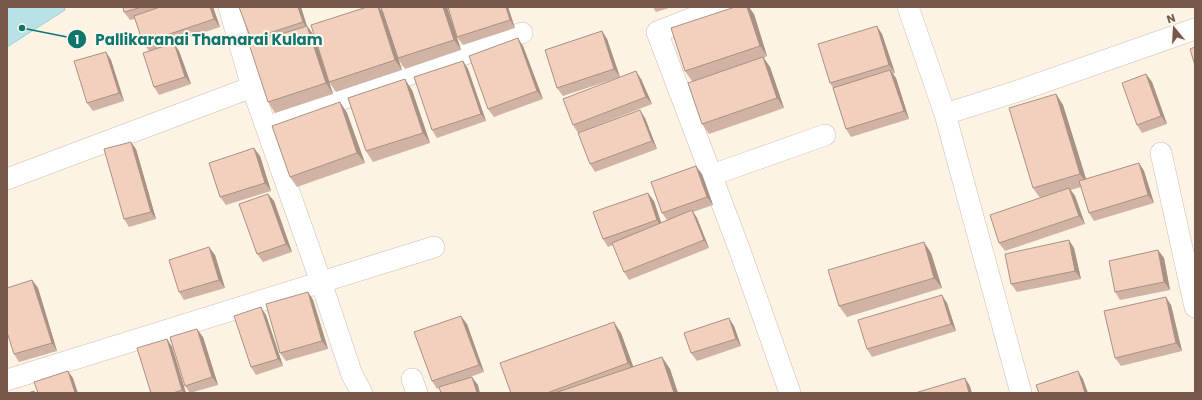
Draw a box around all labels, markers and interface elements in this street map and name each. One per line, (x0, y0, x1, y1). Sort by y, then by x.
north arrow (1154, 8, 1194, 48)
text: N (1164, 10, 1177, 27)
callout: Pallikaranai Thamarai Kulam (67, 26, 330, 53)
text: Pallikaranai Thamarai Kulam (95, 29, 323, 50)
text: 1 (75, 31, 79, 48)

